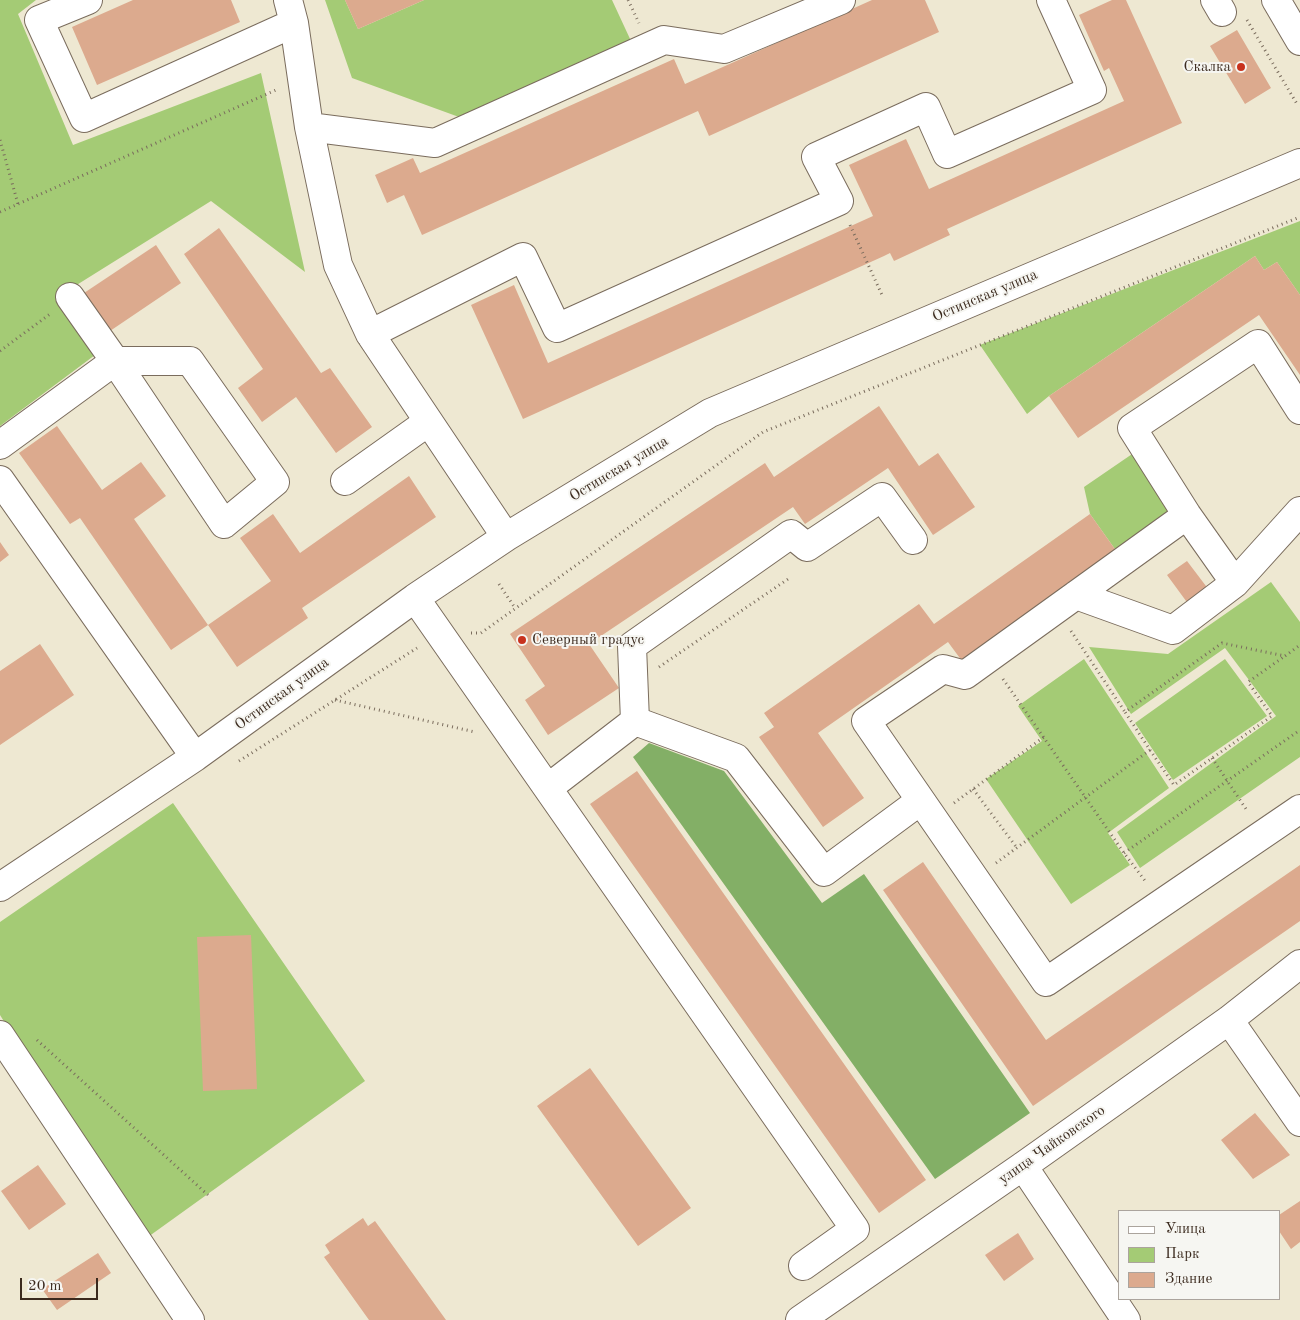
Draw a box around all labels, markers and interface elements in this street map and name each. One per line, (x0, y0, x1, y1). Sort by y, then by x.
place label: Скалка (1184, 58, 1231, 76)
marker: Скалка (1235, 61, 1247, 73)
street label: Остинская улица (930, 266, 1040, 326)
street label: Остинская улица (566, 432, 672, 506)
place label: Северный градус (532, 631, 644, 649)
marker: Северный градус (516, 634, 528, 646)
street label: Остинская улица (231, 654, 333, 734)
street label: улица Чайковского (995, 1102, 1109, 1188)
legend (1118, 1210, 1280, 1300)
text: Улица (1165, 1222, 1206, 1237)
text: Парк (1165, 1247, 1200, 1262)
scale bar (22, 1268, 100, 1300)
text: Здание (1165, 1272, 1212, 1287)
text: 20 m (28, 1279, 62, 1294)

